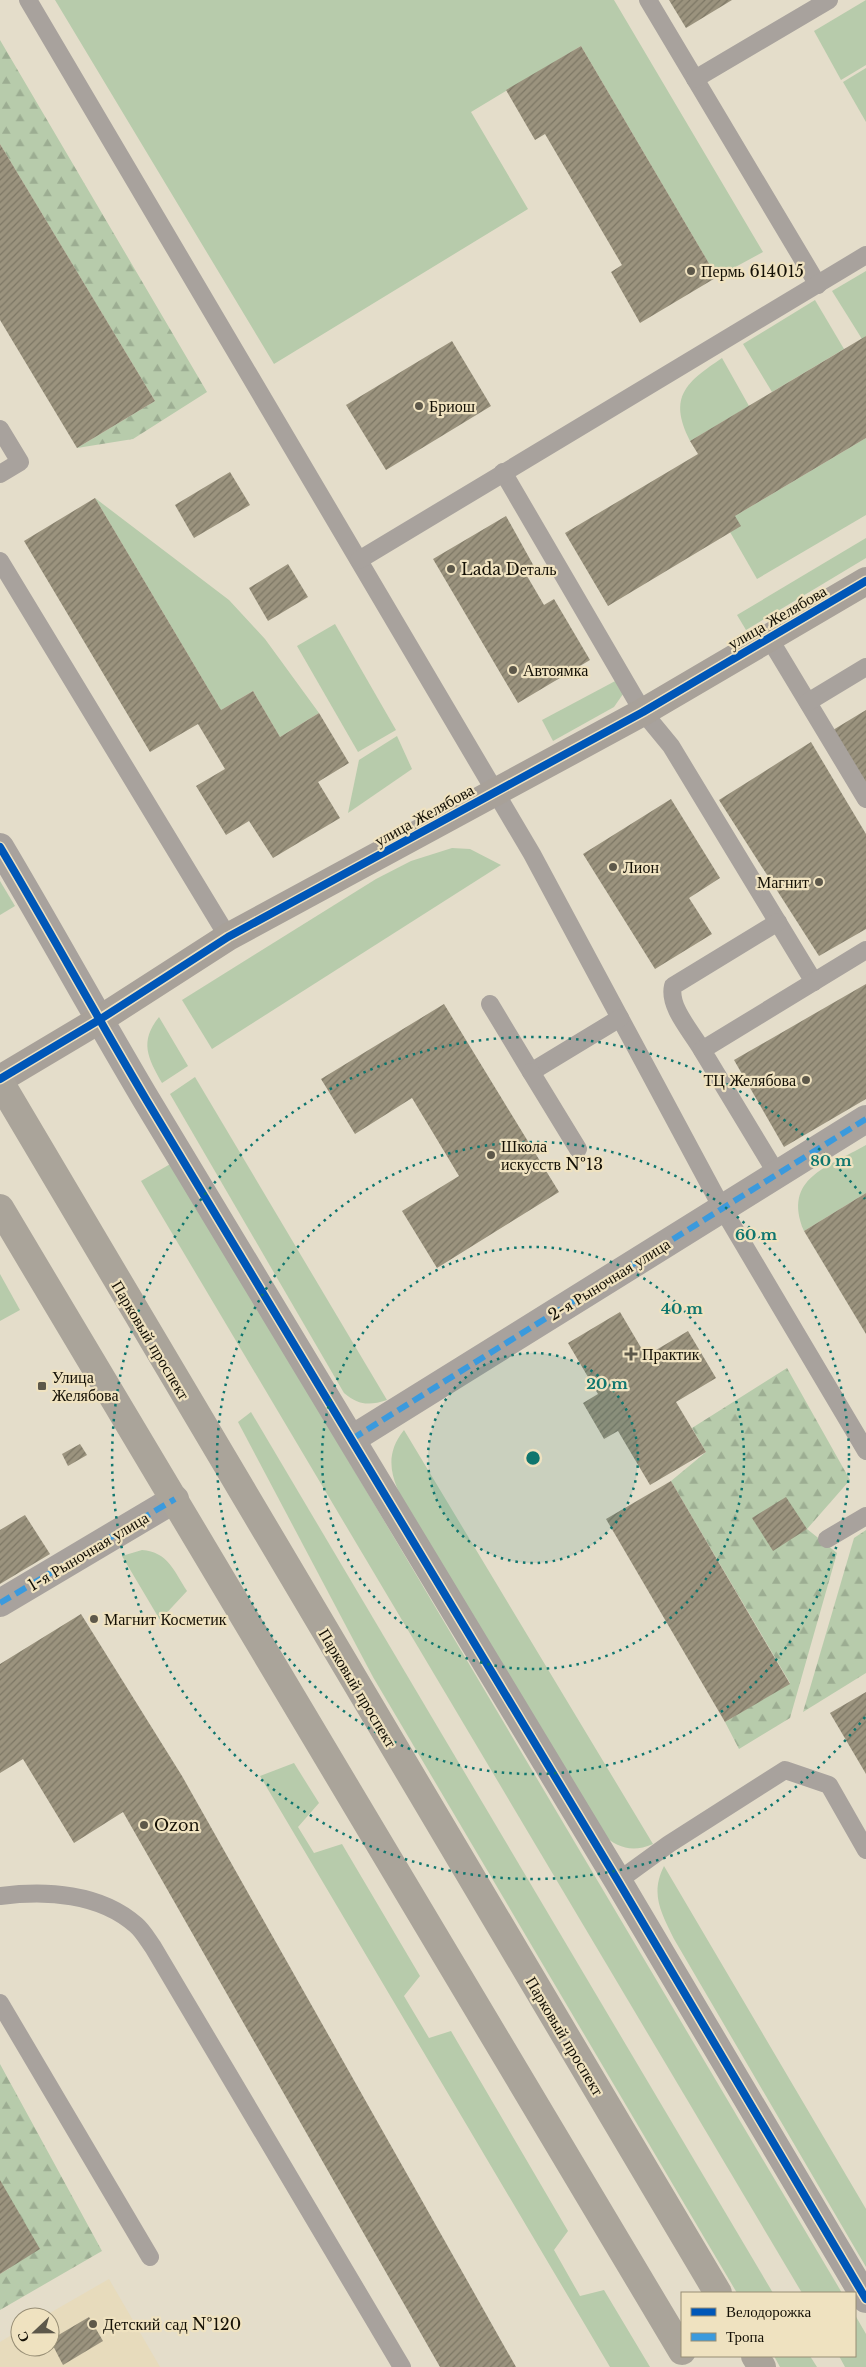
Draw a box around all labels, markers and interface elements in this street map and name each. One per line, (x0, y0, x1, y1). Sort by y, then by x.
place label: Пермь 614015 (701, 261, 804, 281)
marker: Пермь 614015 (685, 265, 697, 277)
place label: Бриош (429, 396, 476, 416)
marker: Бриош (413, 400, 425, 412)
place label: Lada Dеталь (461, 559, 557, 579)
marker: Lada Dеталь (445, 563, 457, 575)
street label: улица Желябова (724, 581, 830, 653)
place label: Автоямка (523, 660, 588, 680)
marker: Автоямка (507, 664, 519, 676)
street label: улица Желябова (371, 779, 477, 851)
place label: Лион (623, 857, 659, 877)
marker: Лион (607, 861, 619, 873)
place label: Магнит (757, 872, 809, 892)
marker: Магнит (813, 876, 825, 888)
place label: ТЦ Желябова (704, 1070, 796, 1090)
marker: ТЦ Желябова (800, 1074, 812, 1086)
place label: Школа искусств №13 (501, 1136, 603, 1174)
marker: Школа искусств №13 (485, 1149, 497, 1161)
text: 80 m (810, 1151, 852, 1170)
text: 60 m (735, 1225, 777, 1244)
street label: 2-я Рыночная улица (544, 1233, 674, 1325)
street label: Парковый проспект (108, 1277, 194, 1403)
text: 40 m (661, 1299, 703, 1318)
place label: Практик (642, 1344, 700, 1364)
marker: Практик (624, 1347, 638, 1361)
place label: Улица Желябова (52, 1367, 119, 1405)
text: 20 m (586, 1374, 628, 1393)
marker: Улица Желябова (36, 1380, 48, 1392)
centre of rings (524, 1449, 542, 1467)
street label: 1-я Рыночная улица (24, 1507, 152, 1595)
place label: Магнит Косметик (104, 1609, 227, 1629)
marker: Магнит Косметик (88, 1613, 100, 1625)
street label: Парковый проспект (315, 1625, 401, 1751)
place label: Ozon (154, 1815, 199, 1835)
marker: Ozon (138, 1819, 150, 1831)
street label: Парковый проспект (522, 1973, 608, 2099)
legend (681, 2292, 856, 2357)
text: Велодорожка (726, 2302, 811, 2321)
north arrow (10, 2307, 60, 2357)
place label: Детский сад №120 (103, 2314, 241, 2334)
marker: Детский сад №120 (87, 2318, 99, 2330)
text: Тропа (726, 2327, 765, 2346)
text: С (13, 2329, 33, 2345)

